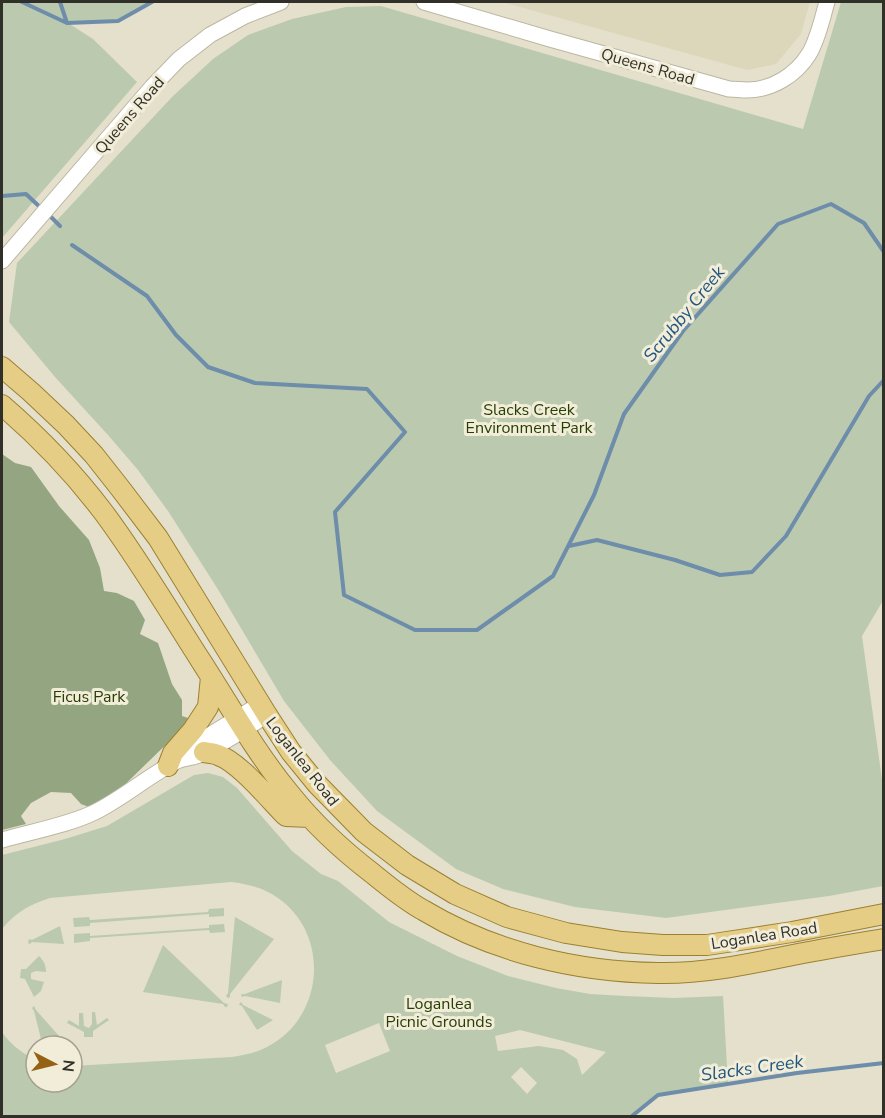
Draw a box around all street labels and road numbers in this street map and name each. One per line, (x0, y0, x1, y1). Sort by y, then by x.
street label: Queens Road (598, 43, 697, 91)
street label: Queens Road (90, 72, 170, 159)
street label: Loganlea Road (260, 713, 344, 811)
street label: Loganlea Road (709, 917, 819, 955)

